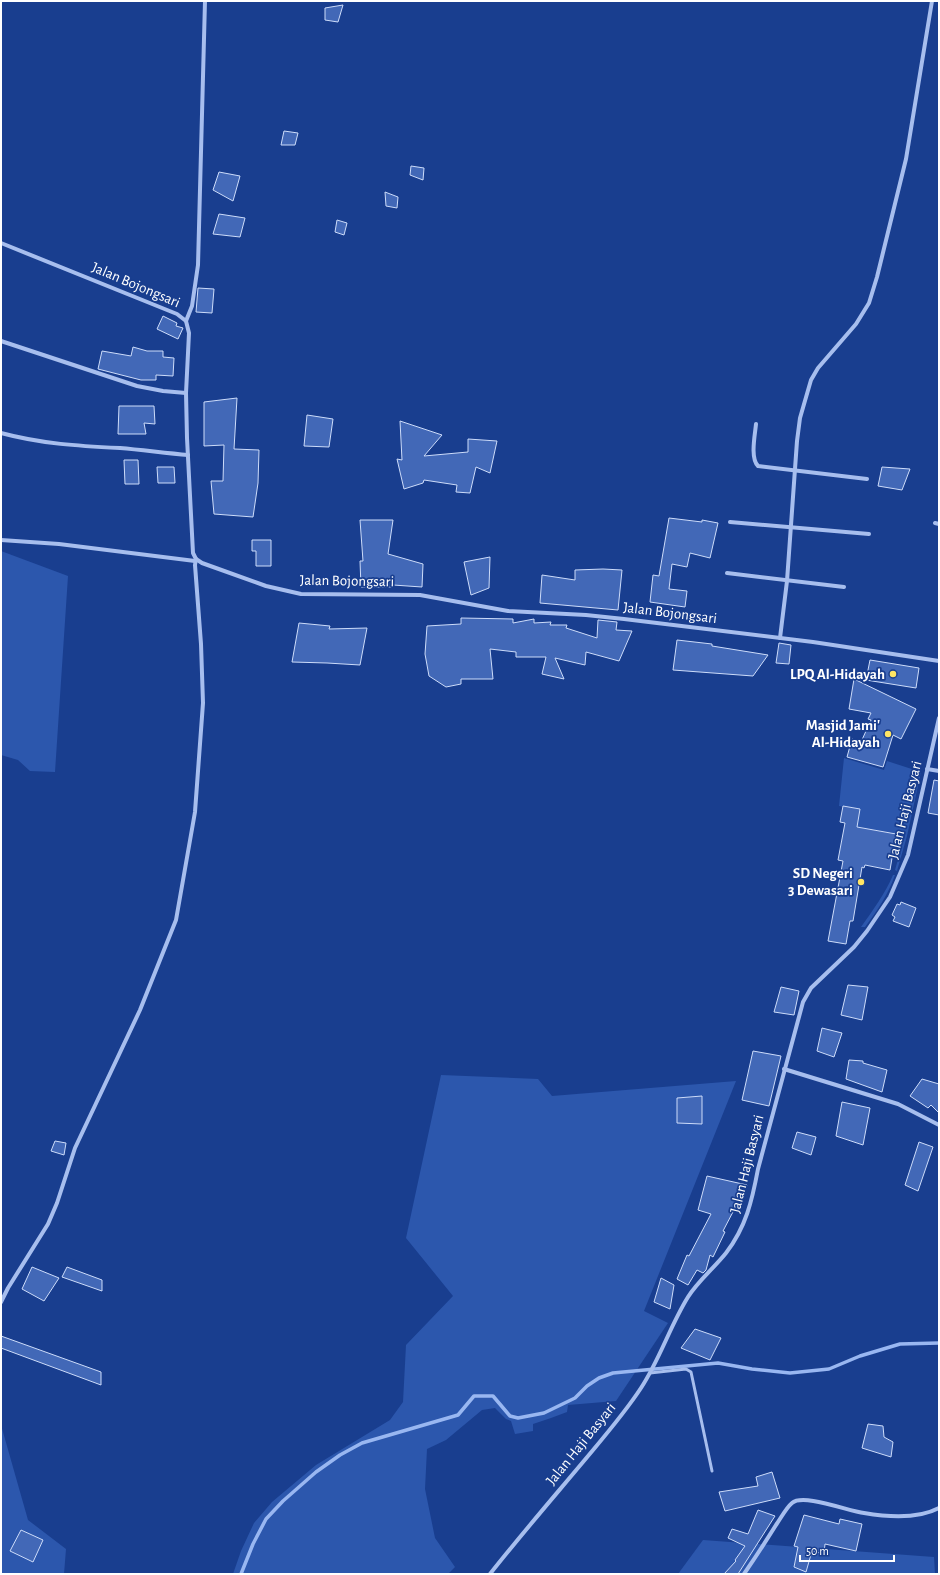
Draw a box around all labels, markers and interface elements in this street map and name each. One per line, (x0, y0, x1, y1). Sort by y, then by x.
street label: Jalan Bojongsari (90, 260, 182, 310)
street label: Jalan Bojongsari (300, 573, 394, 589)
street label: Jalan Bojongsari (622, 600, 718, 626)
place label: LPQ Al-Hidayah (790, 667, 885, 682)
marker: LPQ Al-Hidayah (888, 669, 898, 679)
place label: Masjid Jami' Al-Hidayah (806, 718, 880, 750)
marker: Masjid Jami' Al-Hidayah (883, 729, 893, 739)
street label: Jalan Haji Basyari (886, 759, 924, 861)
place label: SD Negeri 3 Dewasari (788, 866, 853, 898)
marker: SD Negeri 3 Dewasari (856, 877, 866, 887)
street label: Jalan Haji Basyari (728, 1113, 766, 1215)
street label: Jalan Haji Basyari (543, 1400, 619, 1488)
scale bar (800, 1537, 894, 1563)
text: 50 m (806, 1545, 829, 1557)

